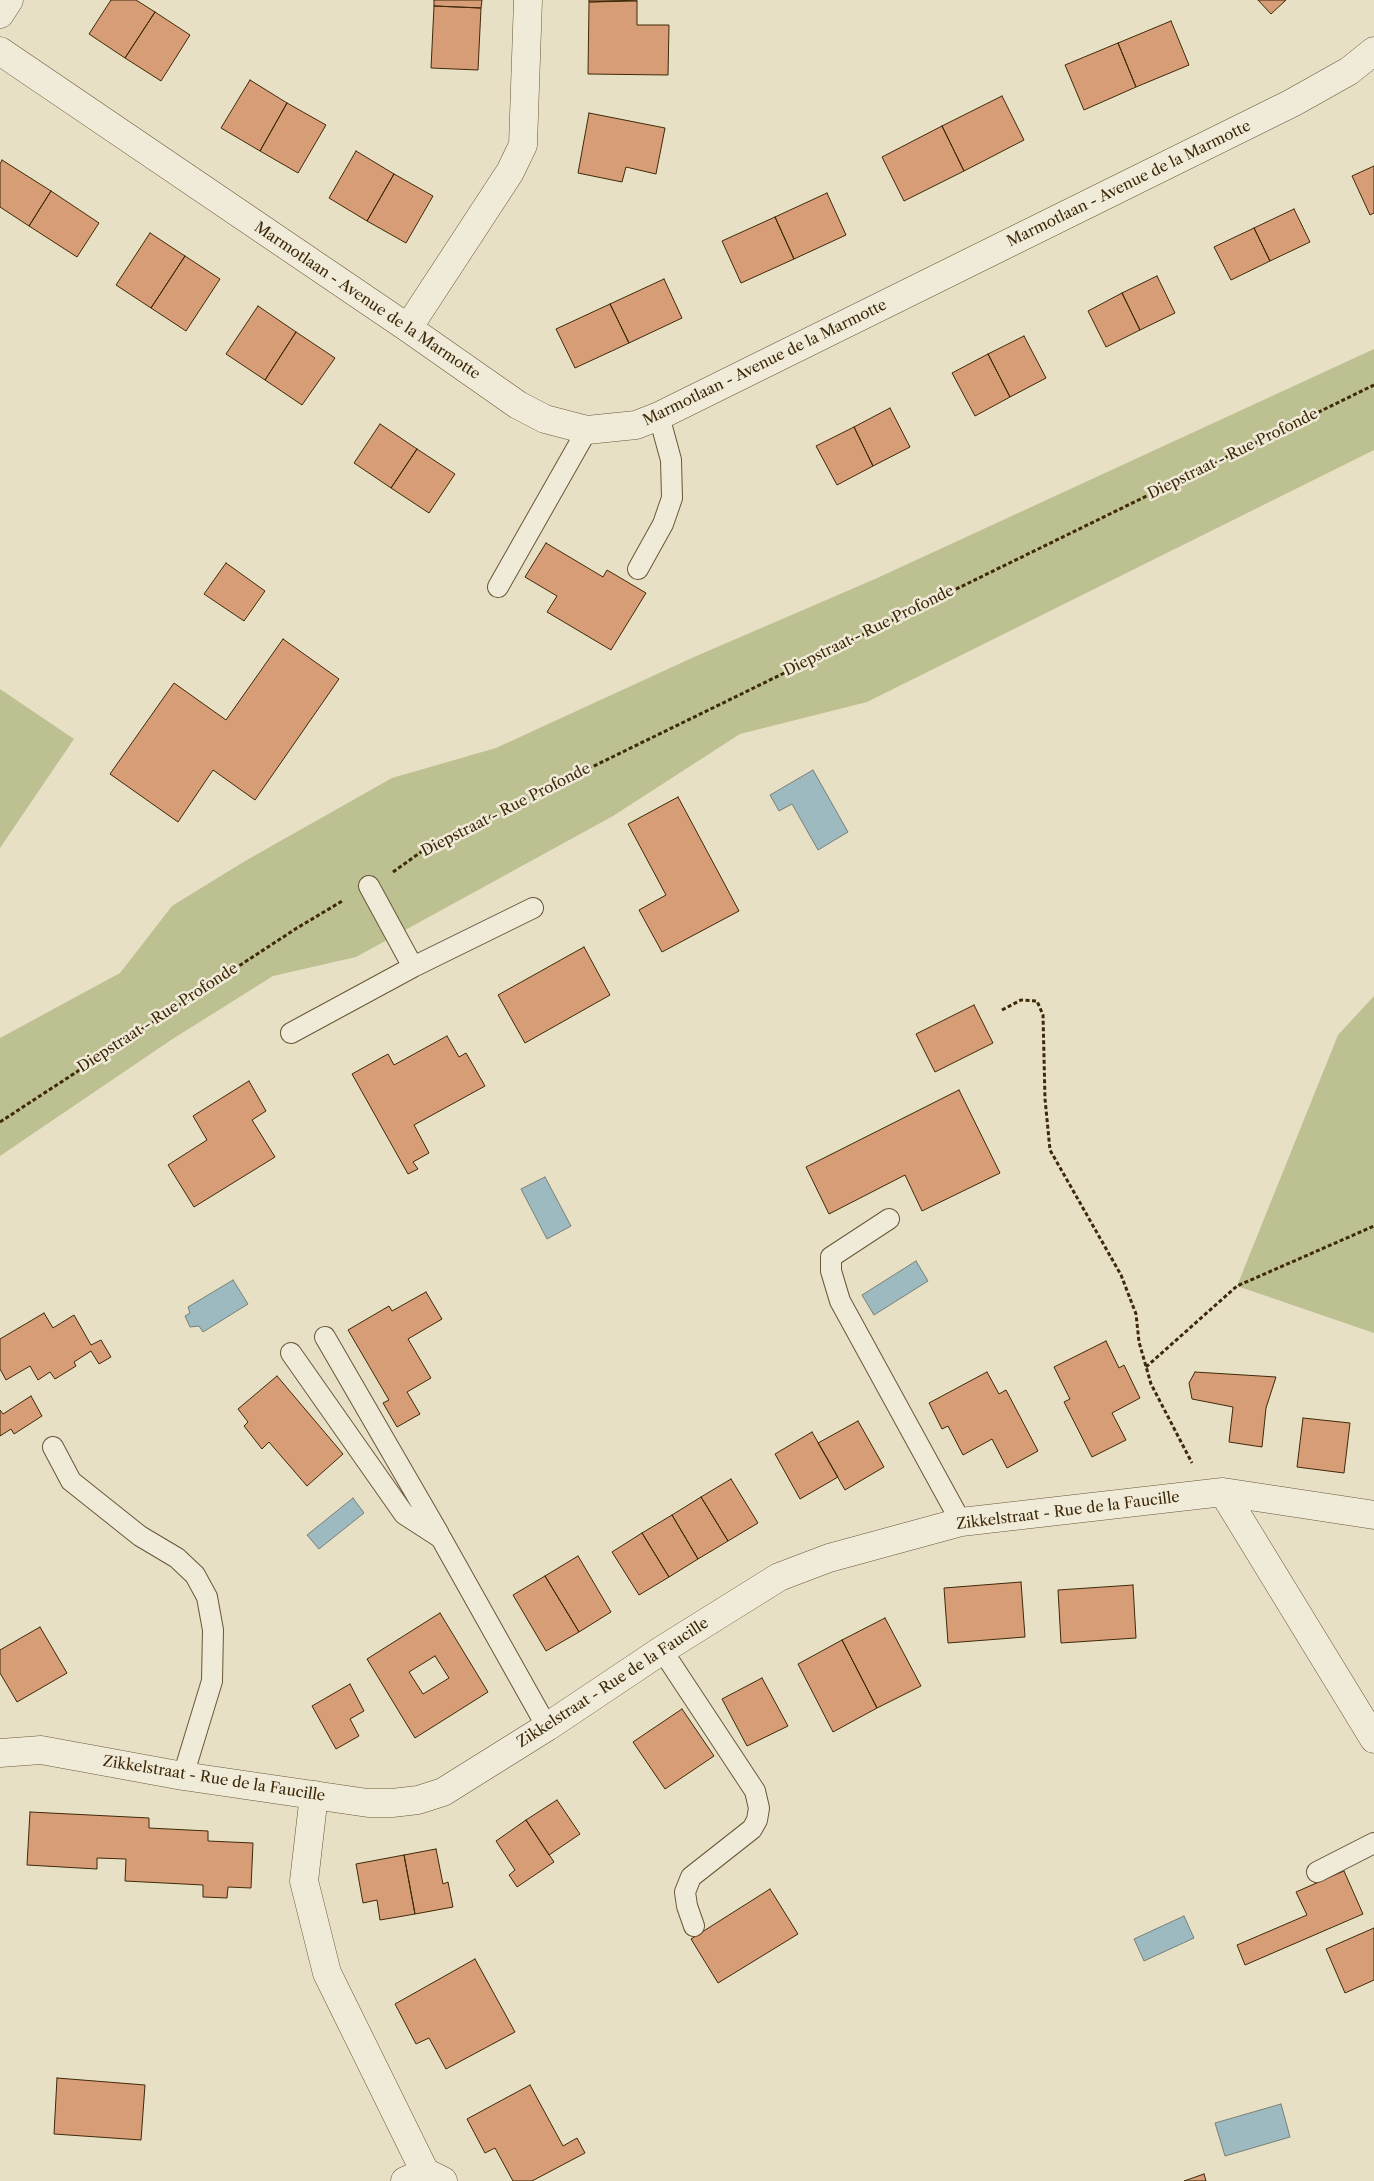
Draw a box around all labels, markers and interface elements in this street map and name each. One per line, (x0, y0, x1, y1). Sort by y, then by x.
street label: Marmotlaan - Avenue de la Marmotte (1004, 117, 1254, 251)
street label: Marmotlaan - Avenue de la Marmotte (251, 218, 483, 384)
street label: Marmotlaan - Avenue de la Marmotte (640, 296, 890, 430)
street label: Diepstraat - Rue Profonde (1145, 405, 1321, 503)
street label: Diepstraat - Rue Profonde (781, 582, 957, 680)
street label: Diepstraat - Rue Profonde (418, 759, 594, 861)
street label: Diepstraat - Rue Profonde (75, 959, 241, 1077)
street label: Zikkelstraat - Rue de la Faucille (955, 1488, 1181, 1534)
street label: Zikkelstraat - Rue de la Faucille (514, 1614, 712, 1752)
street label: Zikkelstraat - Rue de la Faucille (102, 1753, 326, 1805)

